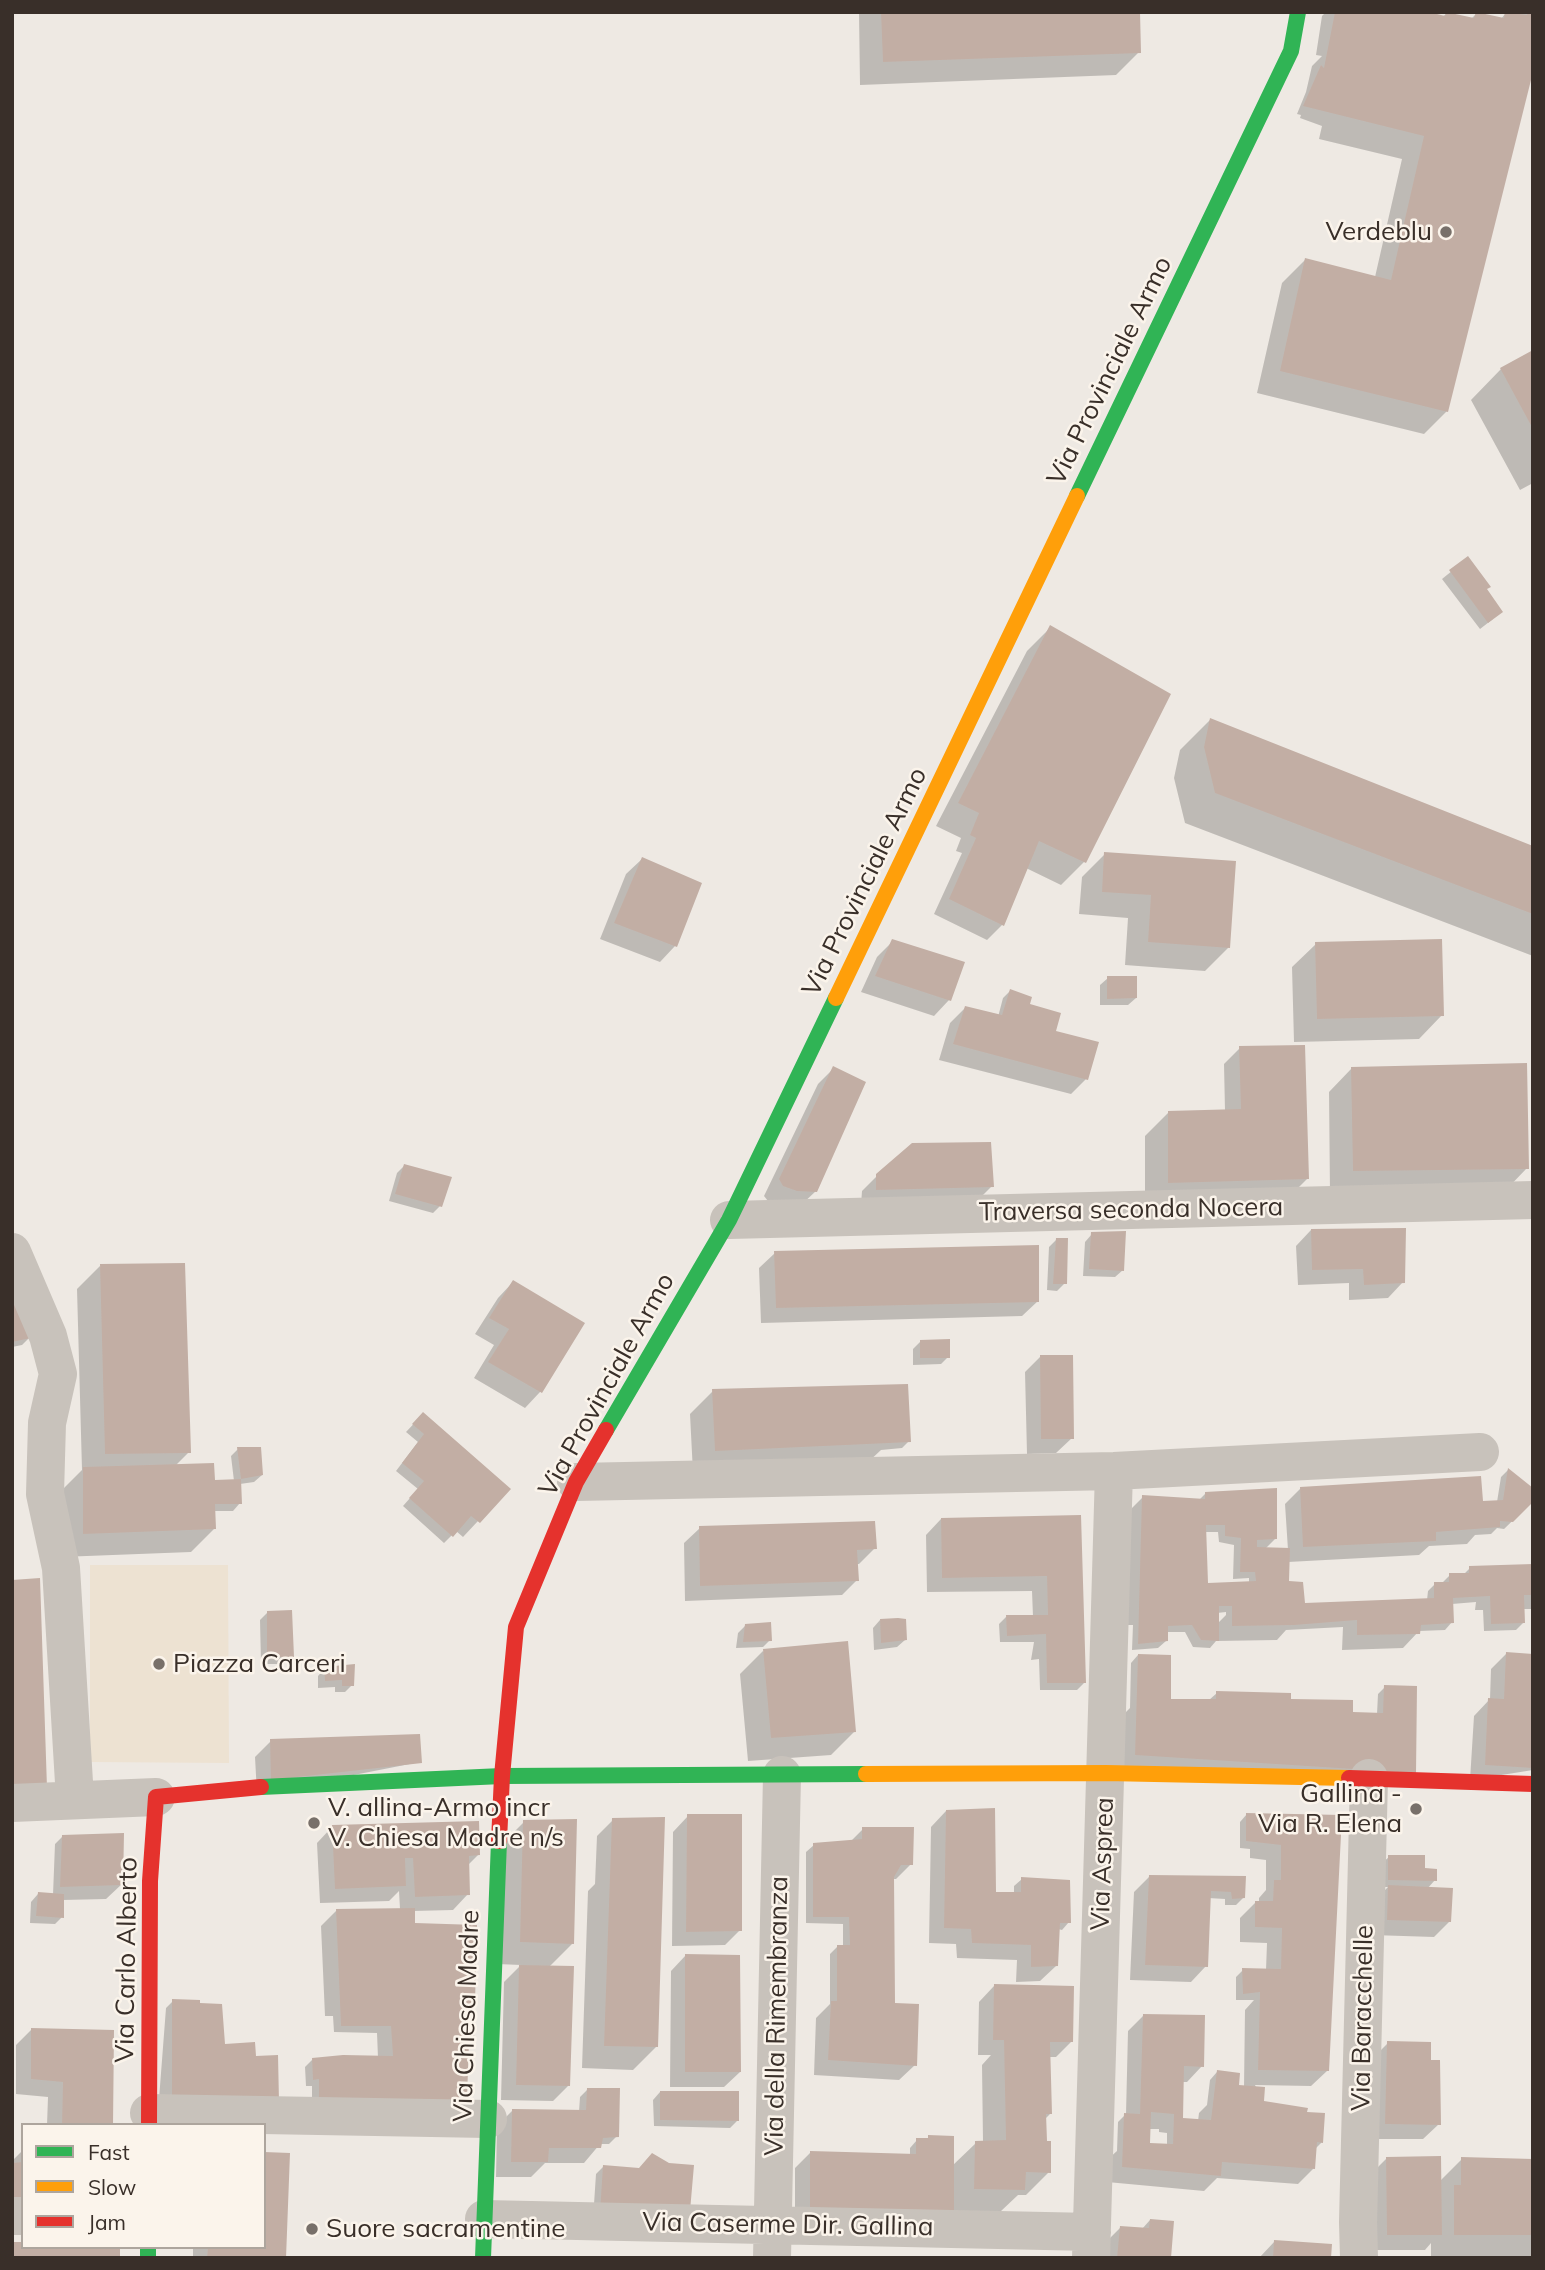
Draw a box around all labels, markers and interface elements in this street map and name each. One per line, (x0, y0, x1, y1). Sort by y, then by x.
place label: Verdeblu (1325, 216, 1432, 248)
marker: Verdeblu (1438, 224, 1454, 240)
street label: Via Provinciale Armo (1041, 252, 1179, 490)
street label: Via Provinciale Armo (796, 763, 934, 1001)
street label: Traversa seconda Nocera (979, 1192, 1283, 1228)
street label: Via Provinciale Armo (533, 1268, 681, 1502)
place label: Piazza Carceri (173, 1648, 346, 1680)
marker: Piazza Carceri (151, 1656, 167, 1672)
place label: Gallina - Via R. Elena (1258, 1778, 1402, 1840)
place label: V. allina-Armo incr V. Chiesa Madre n/s (328, 1792, 564, 1854)
street label: Via Asprea (1085, 1797, 1121, 1931)
marker: Gallina - Via R. Elena (1408, 1801, 1424, 1817)
marker: V. allina-Armo incr V. Chiesa Madre n/s (306, 1815, 322, 1831)
street label: Via Carlo Alberto (110, 1857, 144, 2063)
street label: Via della Rimembranza (759, 1876, 795, 2156)
street label: Via Chiesa Madre (448, 1909, 486, 2123)
street label: Via Baracchelle (1346, 1925, 1380, 2111)
legend (21, 2123, 266, 2249)
text: Fast (88, 2139, 130, 2165)
text: Slow (88, 2174, 136, 2200)
street label: Via Caserme Dir. Gallina (642, 2207, 934, 2243)
text: Jam (88, 2209, 126, 2235)
place label: Suore sacramentine (326, 2213, 565, 2245)
marker: Suore sacramentine (304, 2221, 320, 2237)

